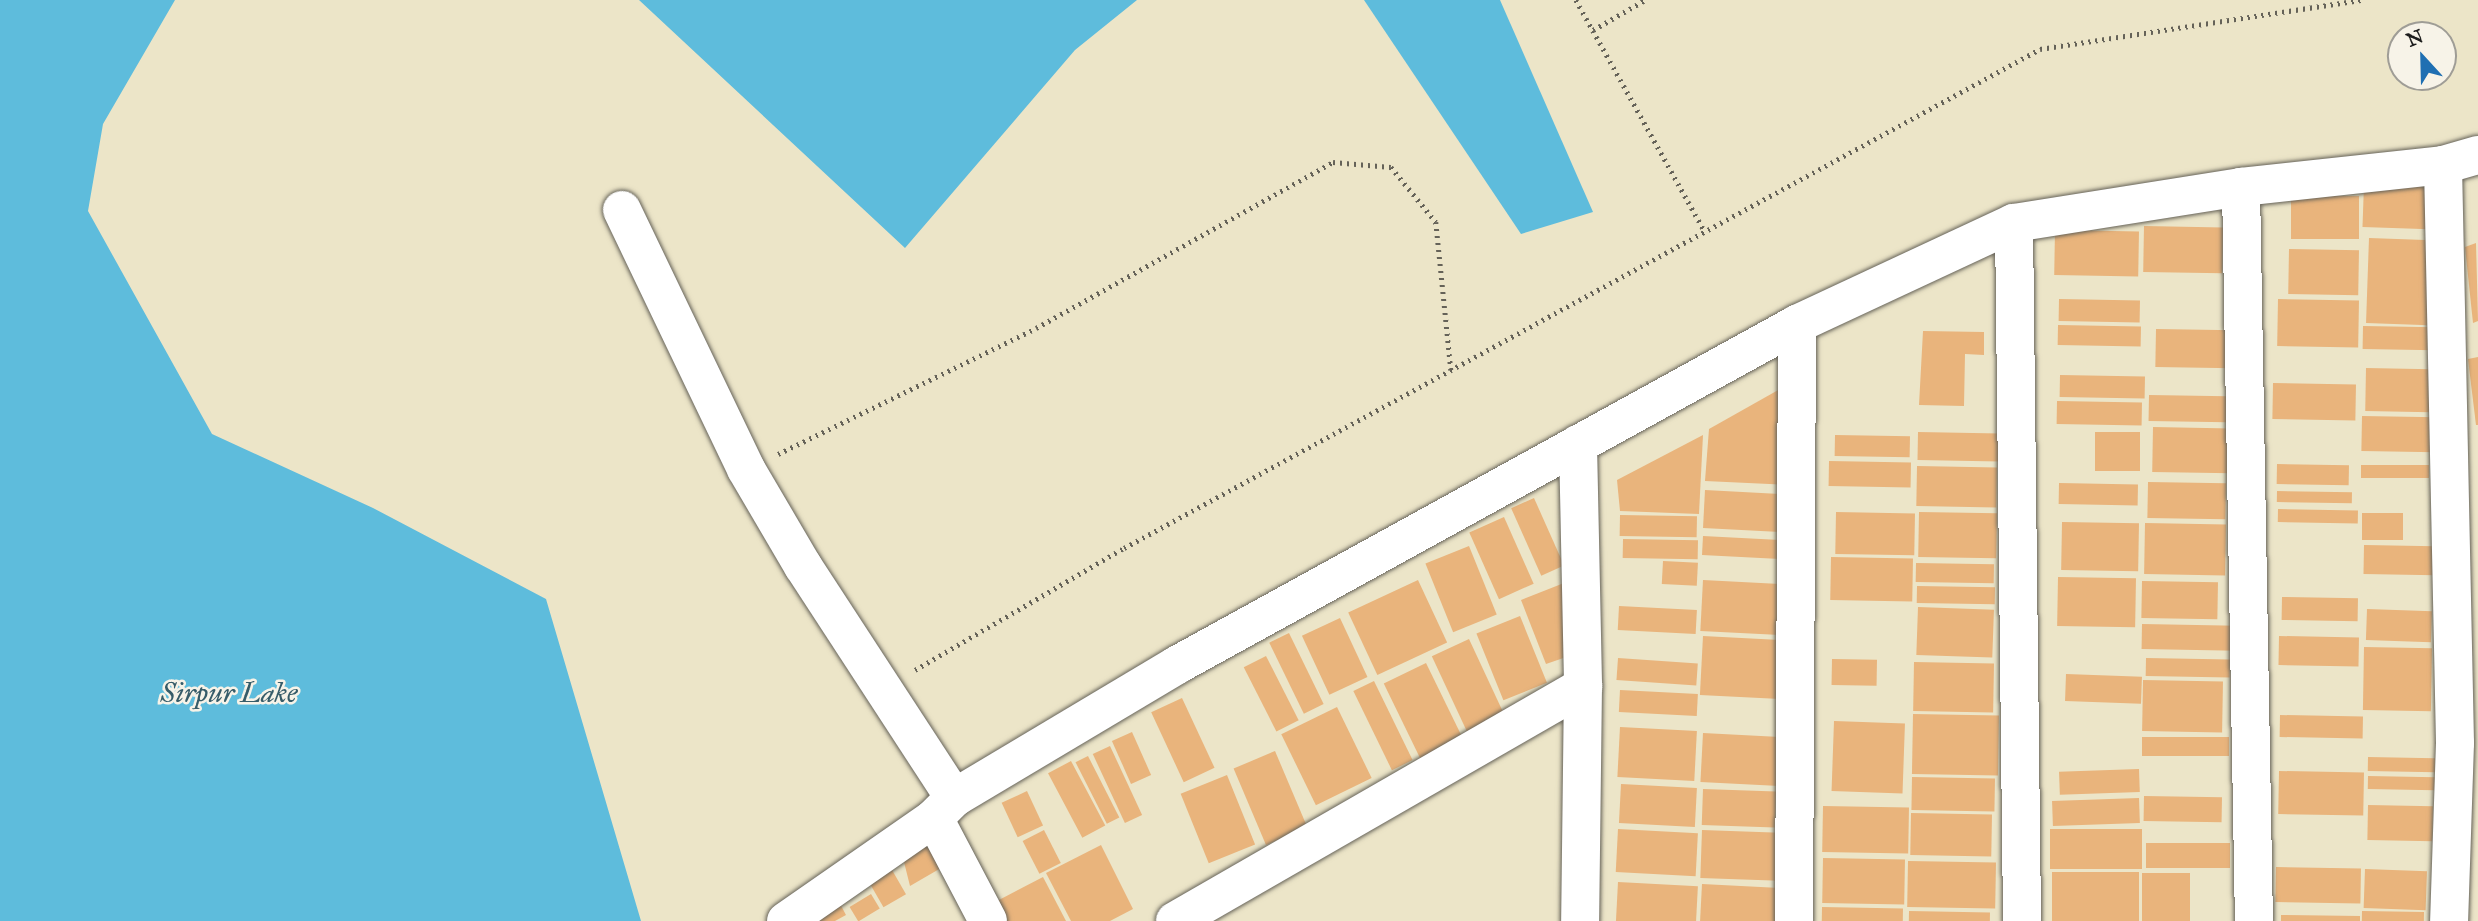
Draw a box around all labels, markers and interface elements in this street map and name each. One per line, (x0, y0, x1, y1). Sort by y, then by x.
north arrow (2387, 21, 2457, 91)
text: N (2403, 24, 2426, 52)
water label: Sirpur Lake (161, 676, 297, 710)

